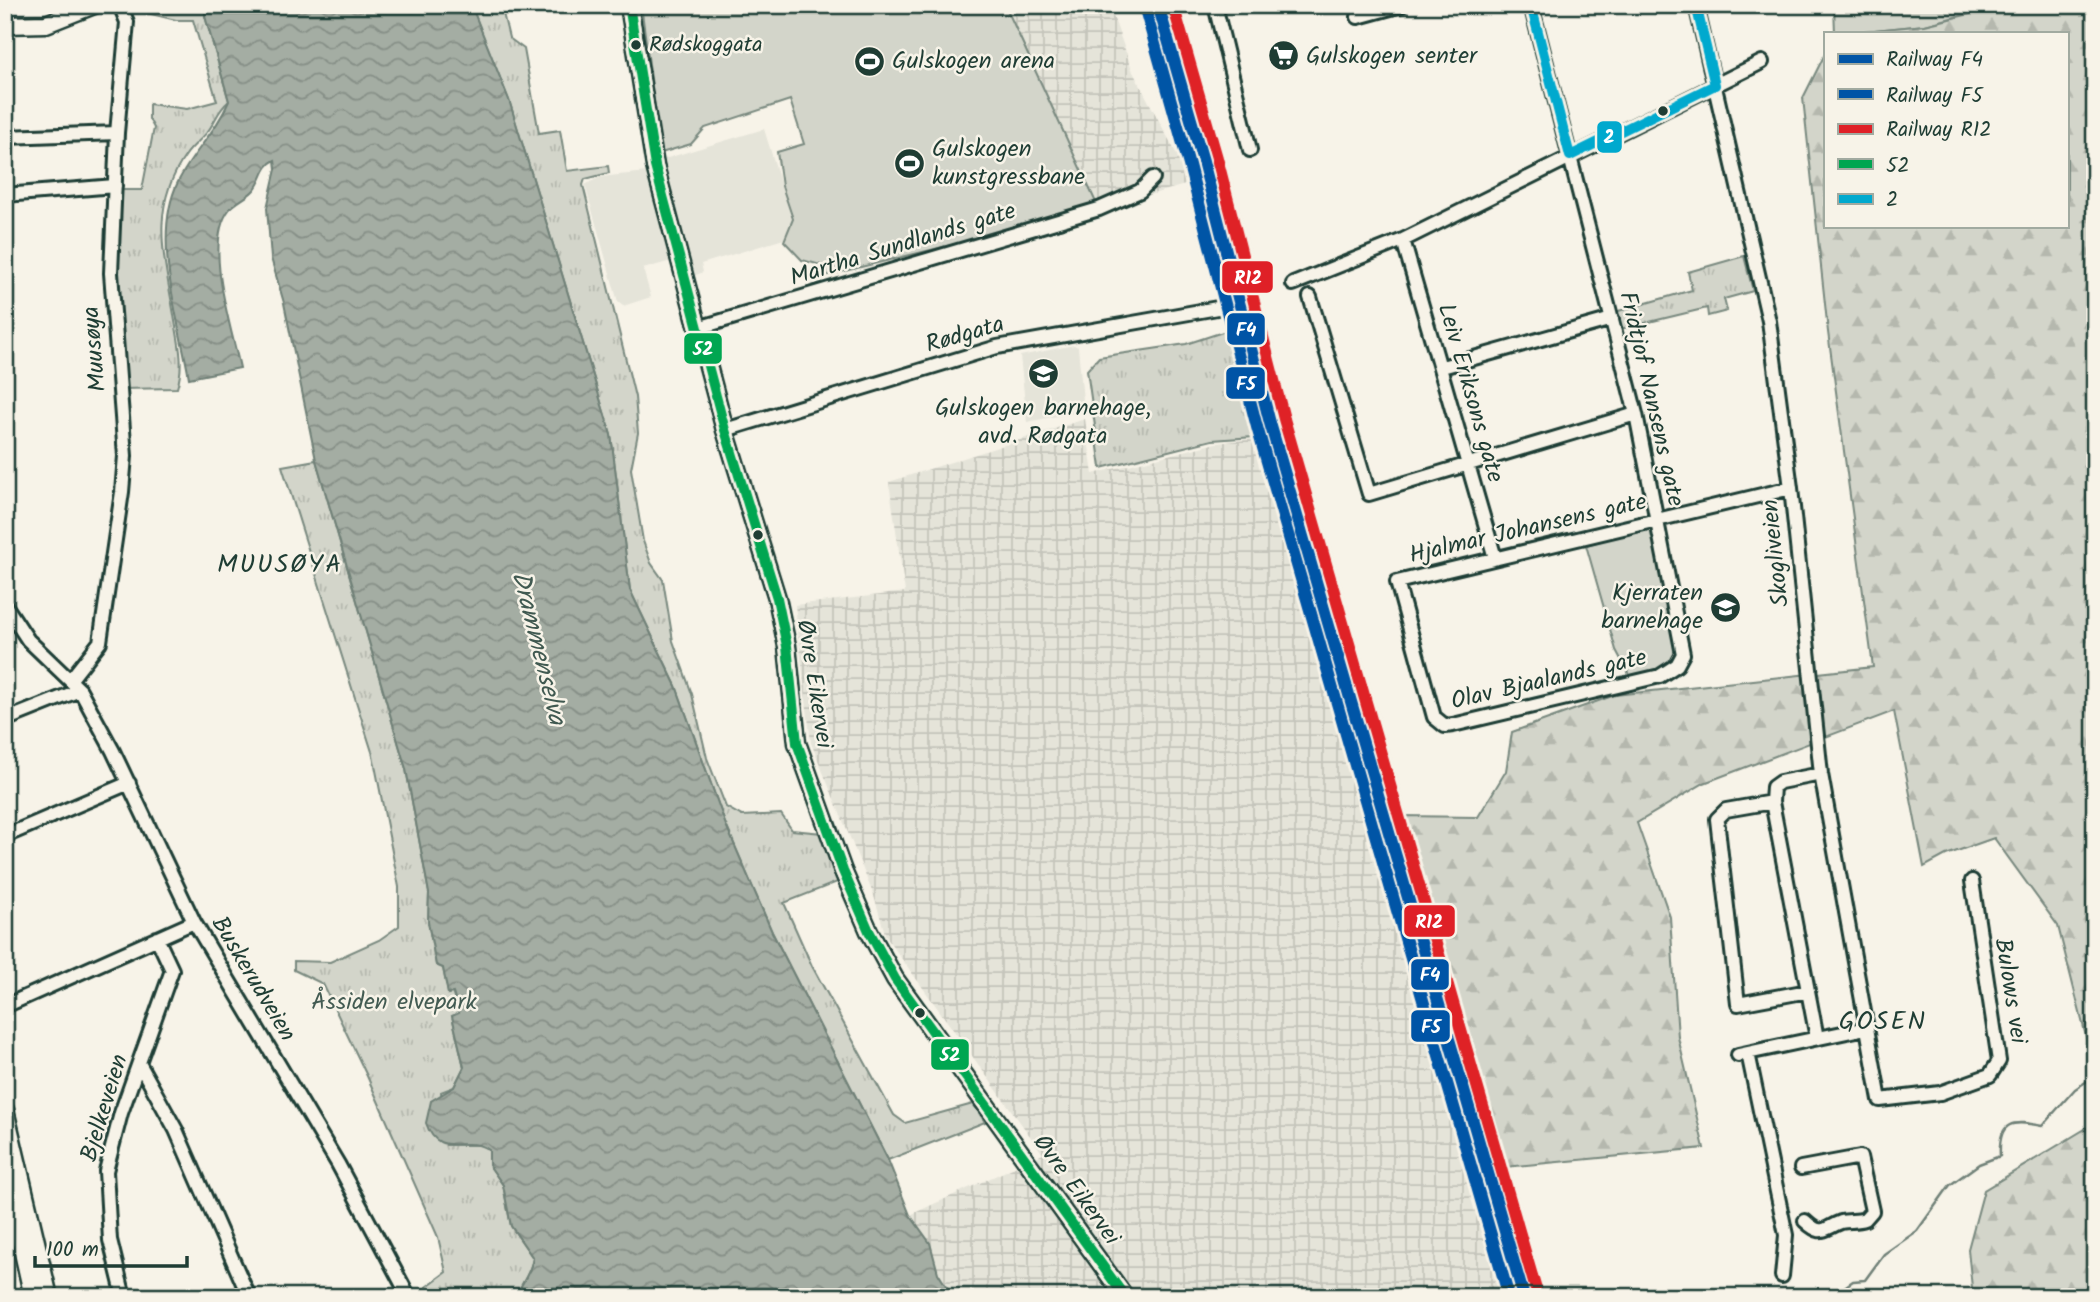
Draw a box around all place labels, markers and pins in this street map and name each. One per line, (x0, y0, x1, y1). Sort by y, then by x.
place label: Rødskoggata (649, 28, 763, 63)
place label: Gulskogen senter (1306, 37, 1479, 76)
marker: Rødskoggata (629, 38, 643, 52)
supermarket icon: Gulskogen senter (1266, 39, 1300, 73)
place label: Gulskogen arena (892, 42, 1055, 81)
sports icon: Gulskogen arena (852, 44, 886, 78)
unlabelled marker (1656, 104, 1670, 118)
place label: Gulskogen kunstgressbane (932, 130, 1085, 197)
sports icon: Gulskogen kunstgressbane (892, 146, 926, 180)
school or university icon: Gulskogen barnehage, avd. Rødgata (1026, 357, 1060, 391)
place label: Gulskogen barnehage, avd. Rødgata (935, 389, 1151, 456)
unlabelled marker (751, 528, 765, 542)
place label: Kjerraten barnehage (1601, 574, 1703, 641)
school or university icon: Kjerraten barnehage (1709, 590, 1743, 624)
unlabelled marker (913, 1006, 927, 1020)

